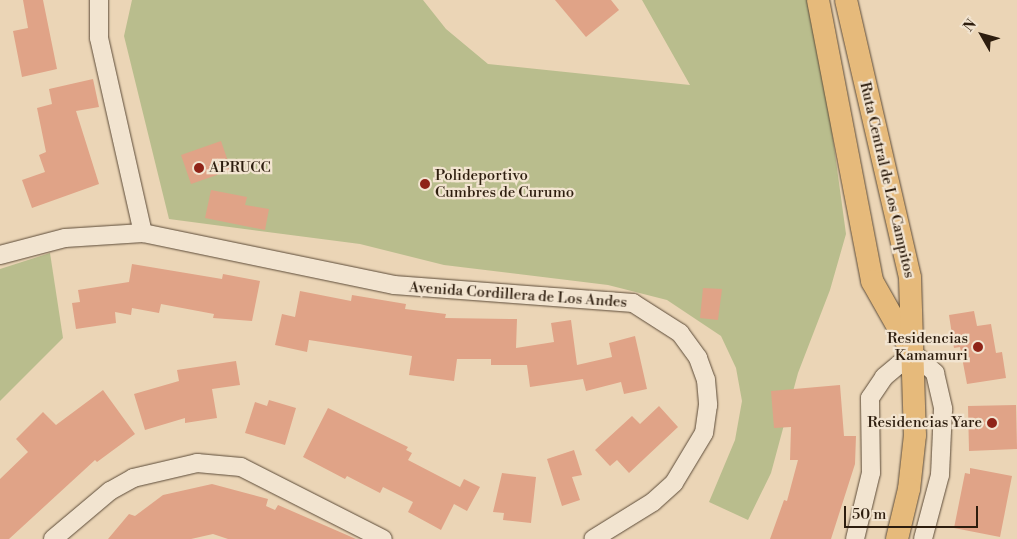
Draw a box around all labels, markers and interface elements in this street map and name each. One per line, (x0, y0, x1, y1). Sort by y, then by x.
north arrow (957, 10, 1007, 60)
text: N (960, 16, 981, 36)
street label: Ruta Central de Los Campitos (856, 80, 918, 280)
place label: APRUCC (209, 159, 271, 177)
marker: APRUCC (193, 162, 205, 174)
place label: Polideportivo Cumbres de Curumo (435, 166, 574, 201)
marker: Polideportivo Cumbres de Curumo (419, 178, 431, 190)
street label: Avenida Cordillera de Los Andes (408, 278, 628, 312)
place label: Residencias Kamamuri (887, 329, 968, 364)
marker: Residencias Kamamuri (972, 341, 984, 353)
place label: Residencias Yare (867, 414, 982, 432)
marker: Residencias Yare (986, 417, 998, 429)
scale bar (847, 496, 981, 528)
text: 50 m (852, 505, 886, 524)

